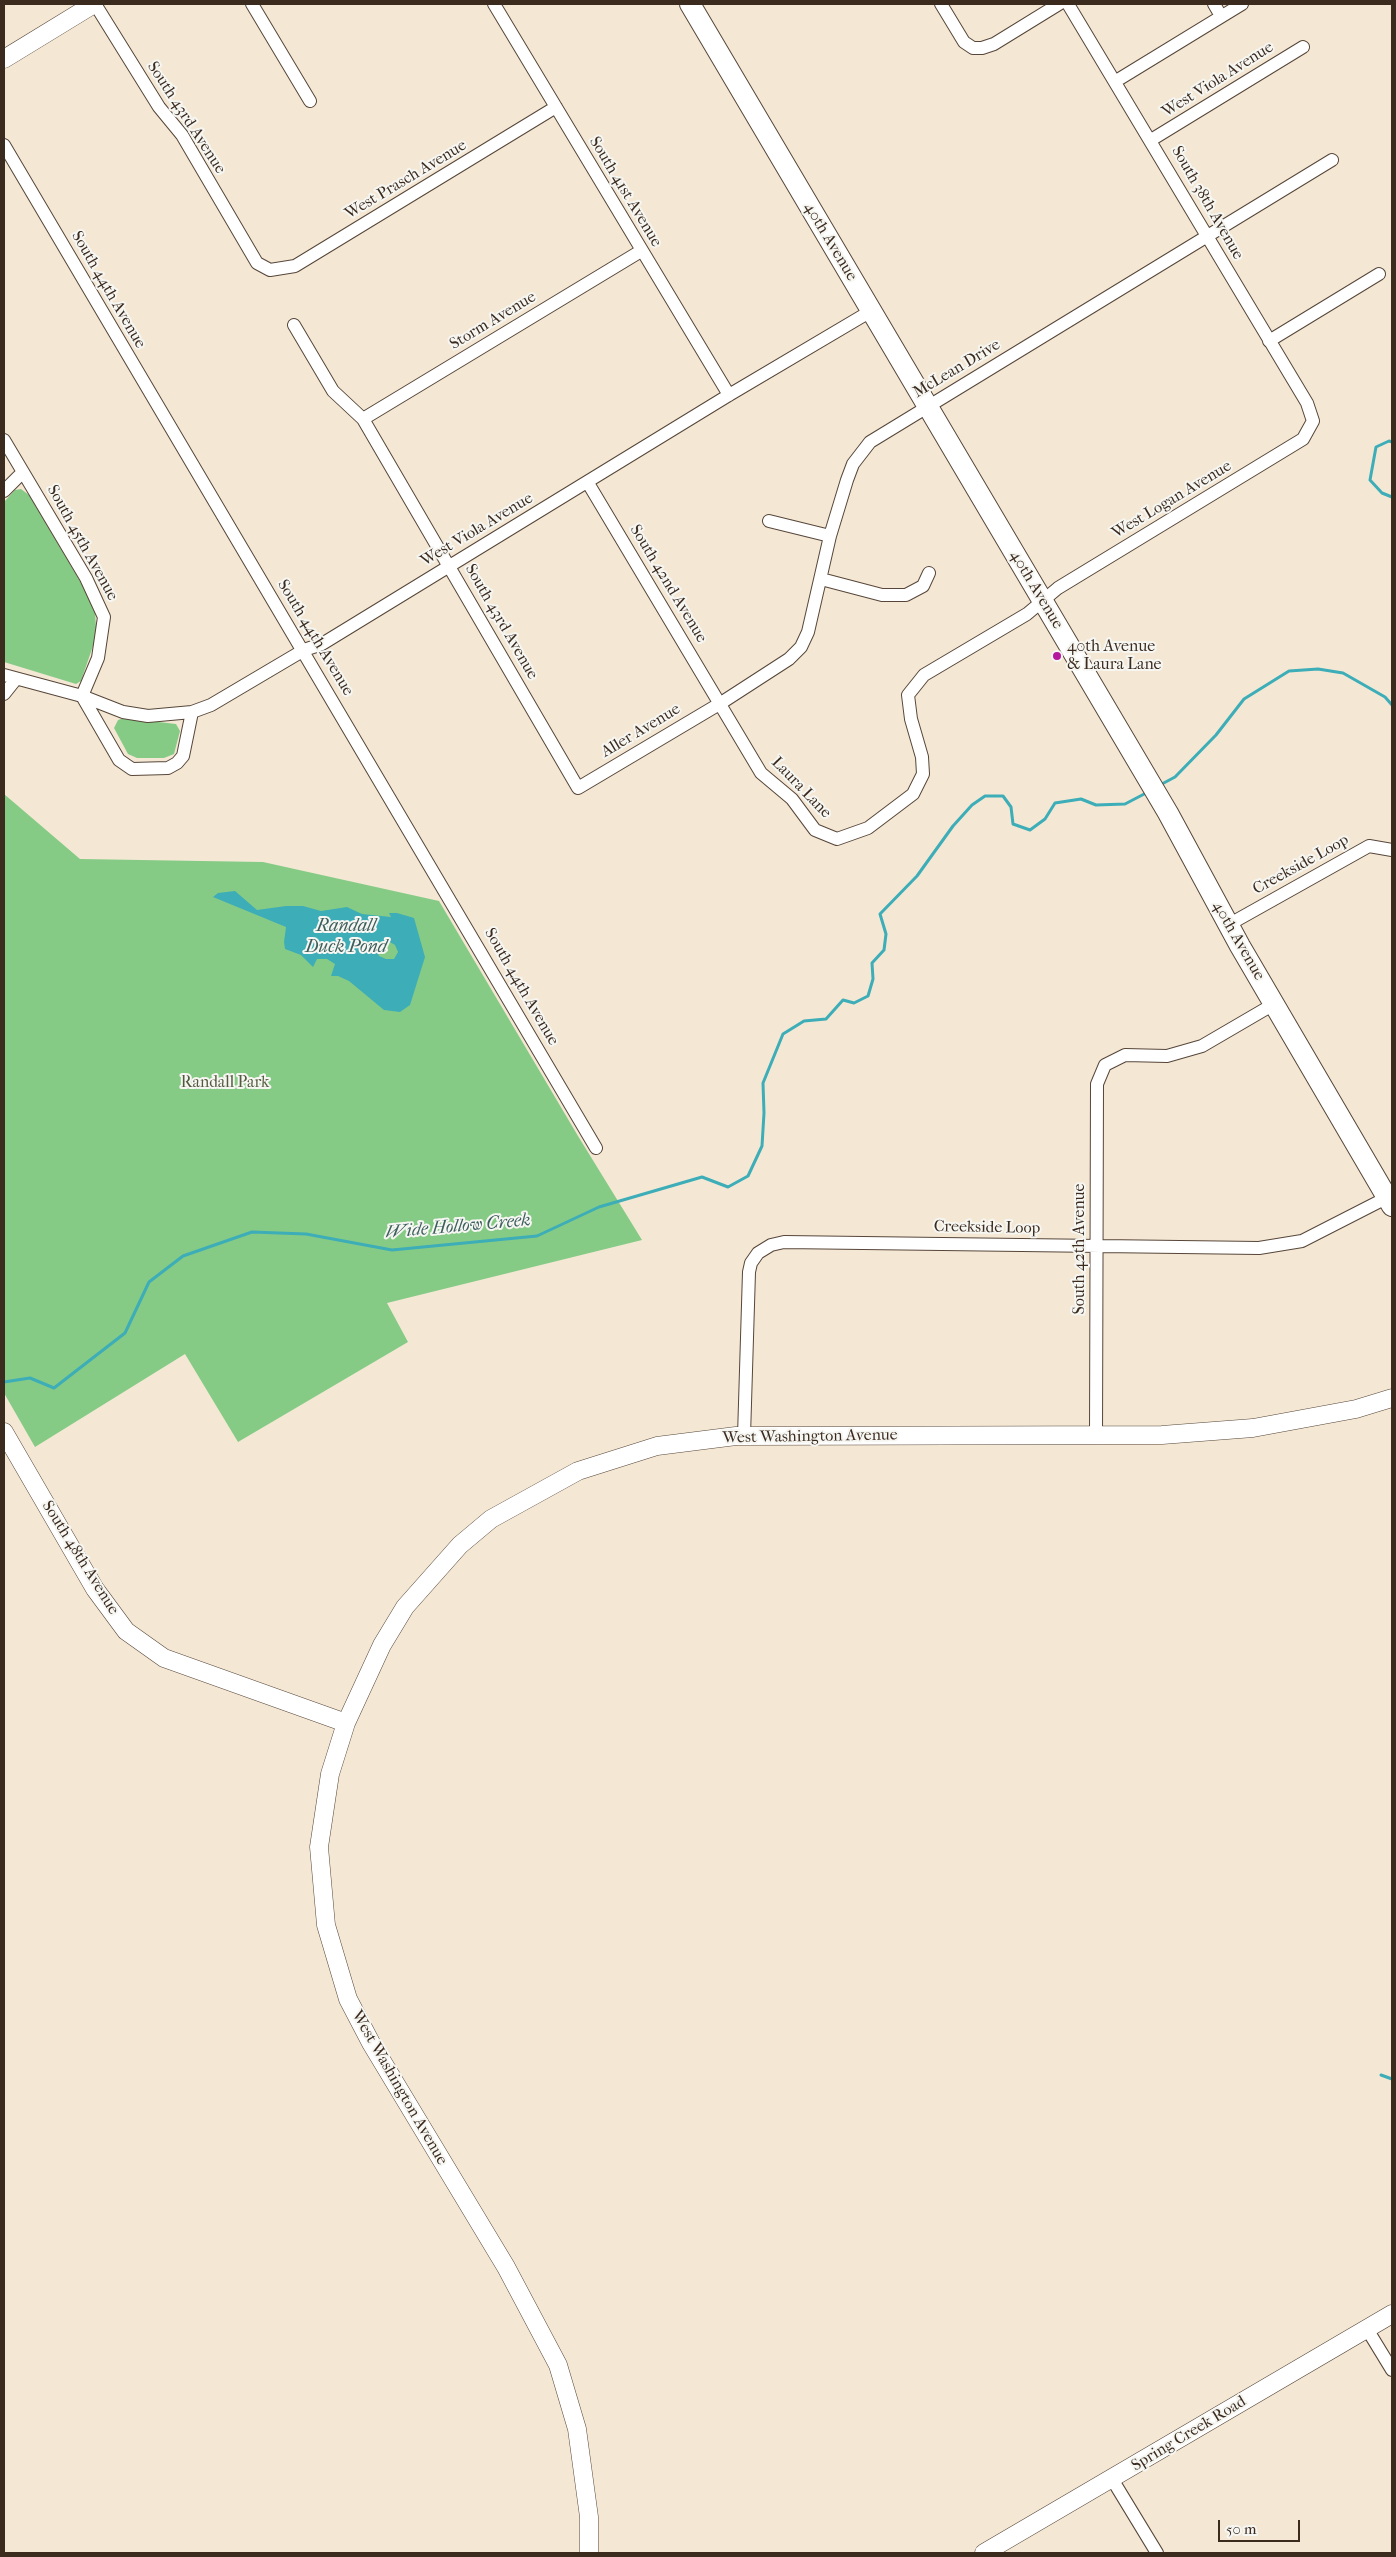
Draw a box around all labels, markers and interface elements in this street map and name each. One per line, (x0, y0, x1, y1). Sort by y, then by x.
street label: West Viola Avenue (1159, 38, 1277, 122)
street label: South 43rd Avenue (143, 58, 229, 178)
street label: South 41st Avenue (585, 133, 665, 251)
street label: West Prasch Avenue (342, 136, 470, 224)
street label: South 38th Avenue (1167, 143, 1247, 263)
street label: 40th Avenue (799, 199, 861, 285)
street label: South 44th Avenue (67, 228, 149, 352)
street label: Storm Avenue (446, 288, 540, 354)
street label: McLean Drive (910, 335, 1004, 403)
street label: West Logan Avenue (1109, 457, 1235, 543)
street label: South 45th Avenue (42, 482, 122, 604)
street label: West Viola Avenue (417, 489, 537, 571)
street label: South 42nd Avenue (625, 522, 711, 646)
street label: 40th Avenue (1005, 547, 1067, 633)
street label: South 43rd Avenue (460, 561, 542, 683)
street label: South 44th Avenue (273, 576, 357, 700)
place label: 40th Avenue & Laura Lane (1067, 637, 1162, 675)
marker: 40th Avenue & Laura Lane (1051, 650, 1063, 662)
street label: Aller Avenue (598, 700, 684, 762)
street label: Laura Lane (767, 753, 835, 823)
street label: Creekside Loop (1250, 831, 1352, 899)
street label: 40th Avenue (1208, 898, 1268, 984)
water label: Randall Duck Pond (305, 916, 387, 959)
street label: South 44th Avenue (480, 925, 562, 1049)
park label: Randall Park (181, 1073, 269, 1093)
street label: South 42th Avenue (1070, 1184, 1090, 1314)
water label: Wide Hollow Creek (385, 1210, 531, 1244)
street label: Creekside Loop (934, 1217, 1040, 1239)
street label: West Washington Avenue (722, 1426, 898, 1448)
street label: South 48th Avenue (37, 1498, 123, 1618)
street label: West Washington Avenue (347, 2007, 451, 2169)
street label: Spring Creek Road (1128, 2392, 1250, 2476)
scale bar (1221, 2510, 1304, 2542)
text: 50 m (1226, 2520, 1256, 2538)

